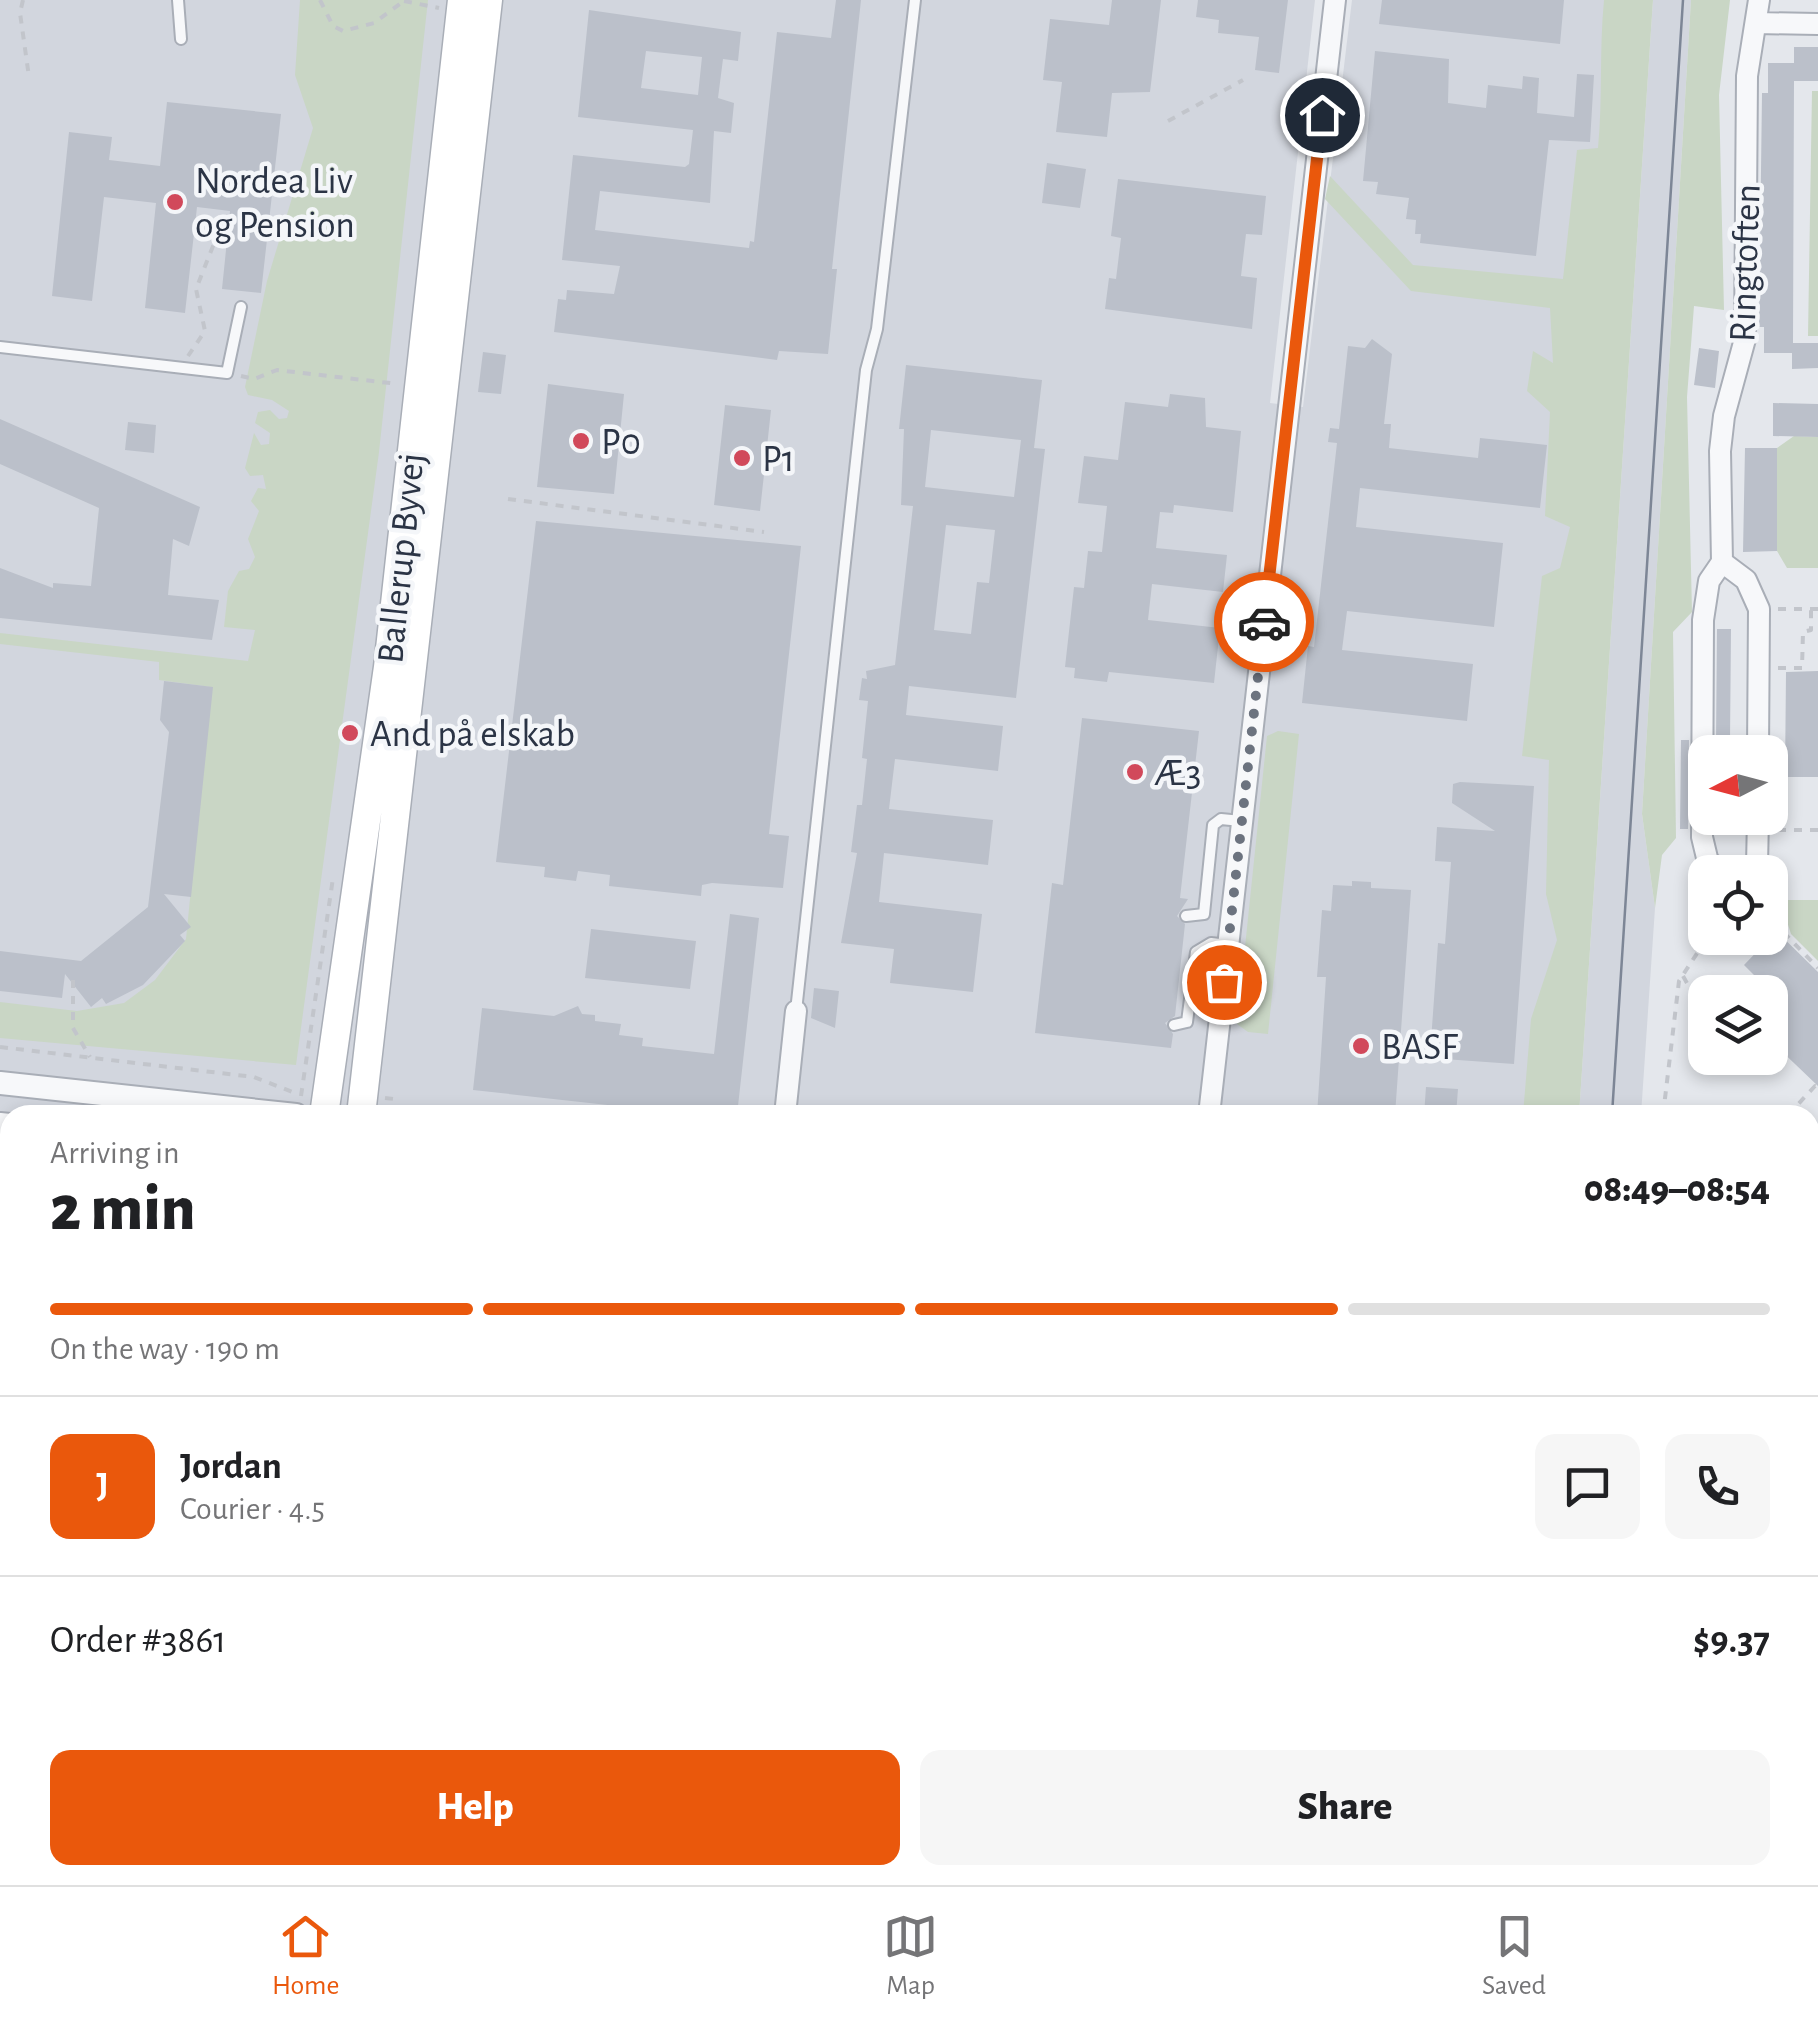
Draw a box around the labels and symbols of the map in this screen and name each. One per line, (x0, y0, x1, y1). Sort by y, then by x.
pin (1280, 73, 1365, 158)
place label: Nordea Liv og Pension (195, 163, 355, 245)
street label: Ringtoften (1724, 183, 1768, 343)
marker: Nordea Liv og Pension (164, 191, 186, 213)
place label: P0 (601, 424, 641, 462)
marker: P0 (570, 430, 592, 452)
place label: P1 (762, 441, 795, 479)
marker: P1 (731, 447, 753, 469)
street label: Ballerup Byvej (372, 451, 432, 665)
courier (1214, 572, 1314, 672)
place label: And på elskab (370, 716, 575, 754)
marker: And på elskab (339, 722, 361, 744)
north arrow (1688, 735, 1788, 835)
place label: Æ3 (1154, 755, 1201, 793)
marker: Æ3 (1124, 761, 1146, 783)
pin (1182, 940, 1267, 1025)
place label: BASF (1381, 1029, 1458, 1067)
marker: BASF (1350, 1035, 1372, 1057)

